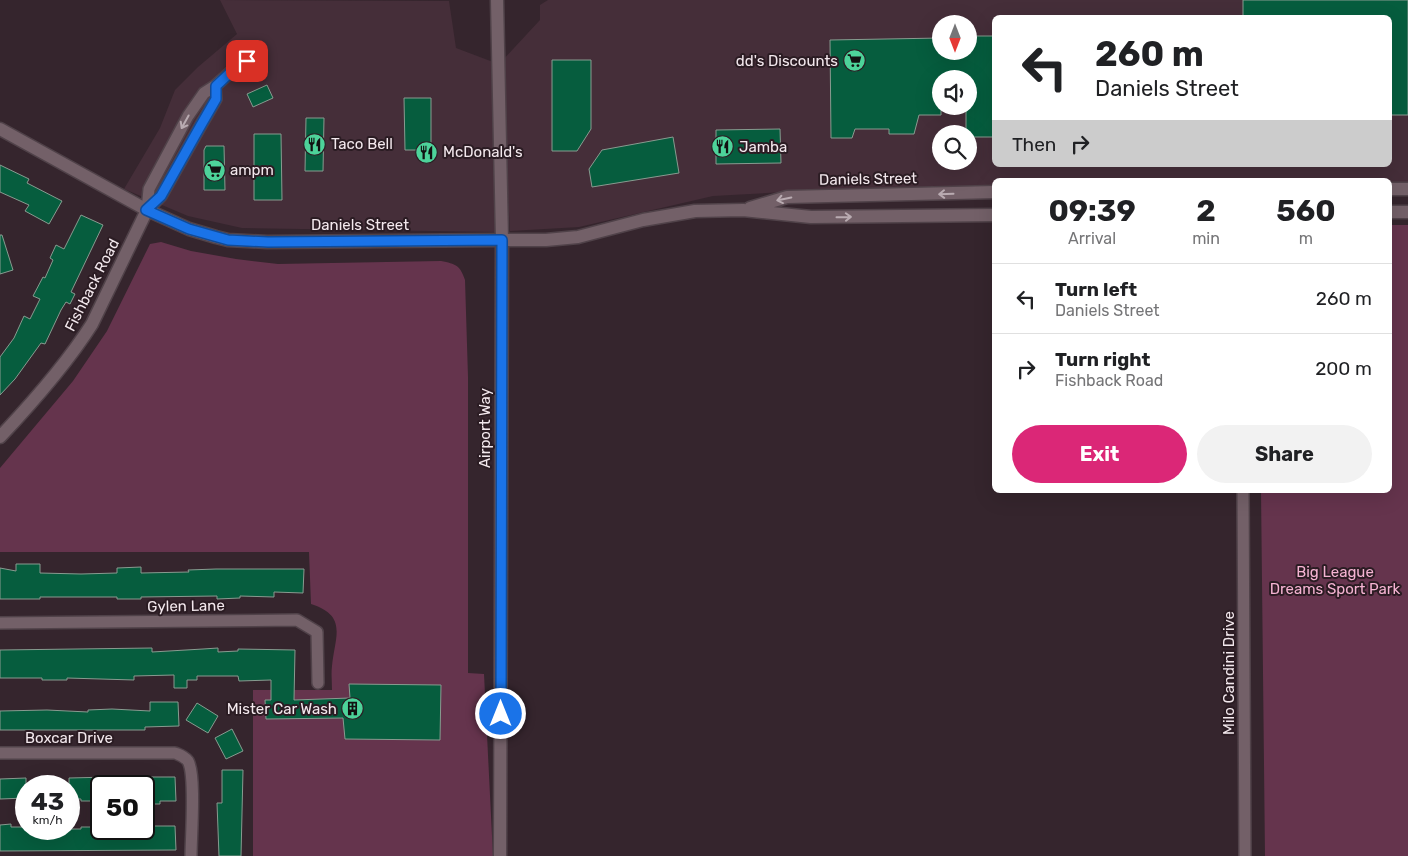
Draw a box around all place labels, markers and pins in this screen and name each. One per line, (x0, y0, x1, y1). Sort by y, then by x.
pin (226, 40, 268, 82)
supermarket icon: dd's Discounts (842, 49, 866, 73)
place label: dd's Discounts (736, 52, 838, 70)
restaurant icon: Taco Bell (303, 132, 327, 156)
place label: Taco Bell (331, 135, 393, 153)
restaurant icon: Jamba (711, 135, 735, 159)
place label: Jamba (739, 138, 787, 156)
restaurant icon: McDonald's (415, 140, 439, 164)
place label: McDonald's (443, 143, 523, 161)
supermarket icon: ampm (202, 158, 226, 182)
place label: ampm (230, 161, 274, 179)
building icon: Mister Car Wash (341, 697, 365, 721)
place label: Mister Car Wash (227, 700, 337, 718)

